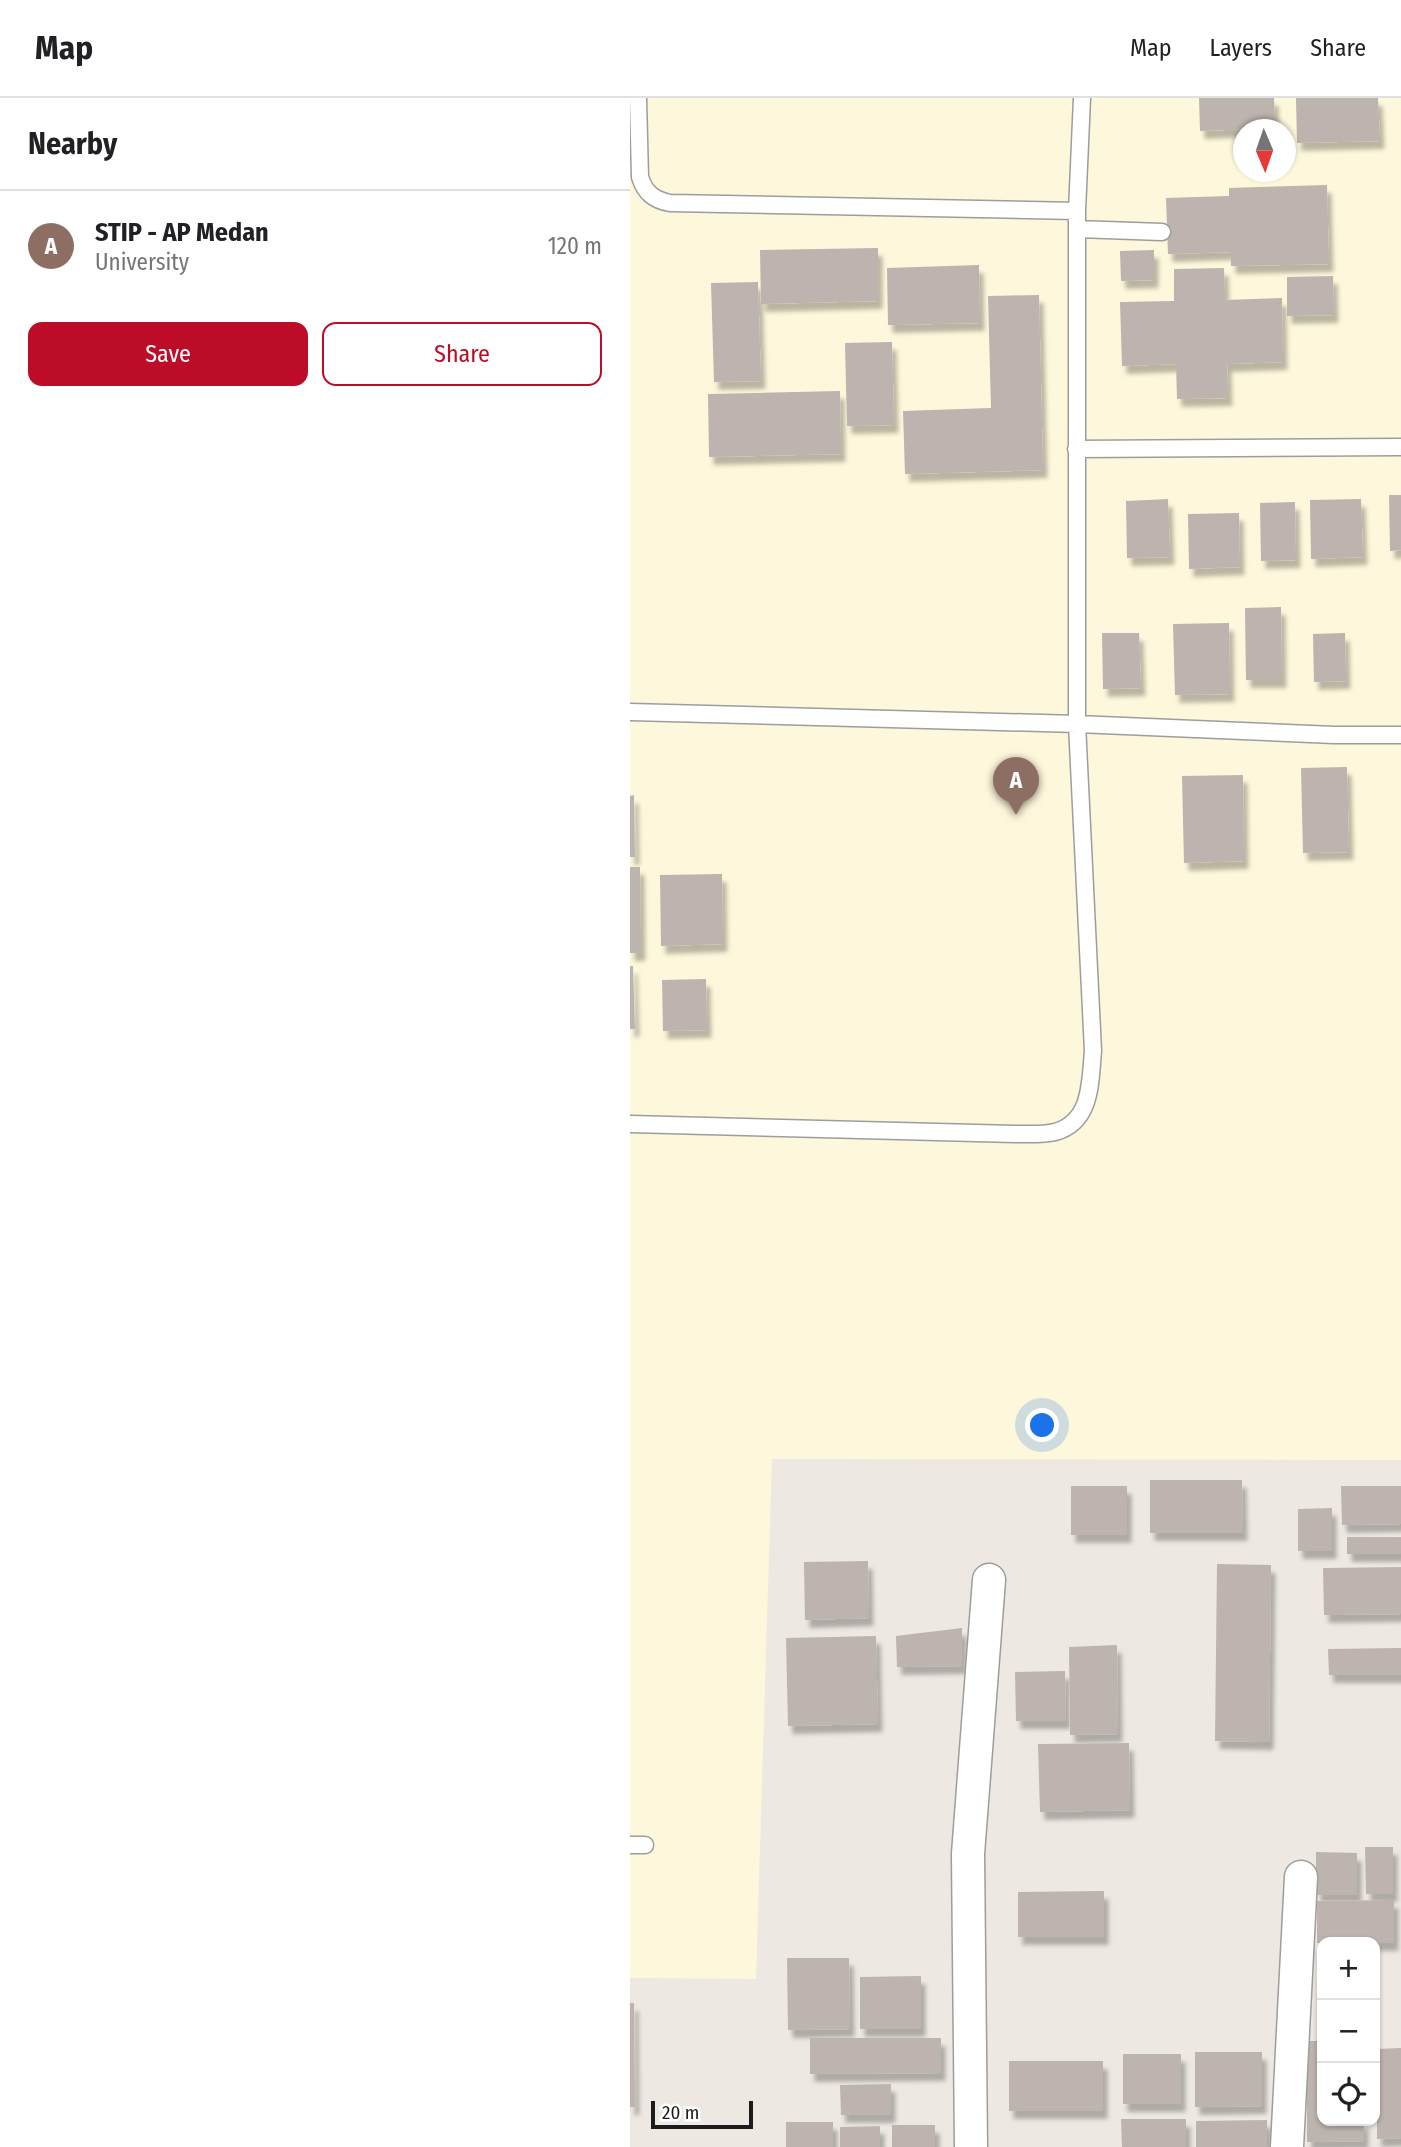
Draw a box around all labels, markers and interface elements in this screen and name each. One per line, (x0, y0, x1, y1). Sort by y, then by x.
text: Map (35, 28, 93, 68)
text: Map (1130, 34, 1172, 62)
text: Layers (1210, 34, 1272, 62)
text: Share (1310, 34, 1366, 62)
north arrow (1233, 119, 1296, 182)
text: Nearby (28, 126, 117, 162)
text: STIP - AP Medan (95, 217, 269, 248)
text: A (45, 232, 57, 260)
text: 120 m (548, 232, 602, 260)
text: University (95, 248, 189, 276)
button: Save (28, 322, 308, 386)
button: Share (322, 322, 602, 386)
pin: A (993, 757, 1039, 815)
your location (1025, 1408, 1059, 1442)
map controls (1317, 1937, 1380, 2126)
button: + (1317, 1937, 1380, 2000)
button: − (1317, 2000, 1380, 2063)
button: locate (1317, 2063, 1380, 2126)
scale bar (651, 2098, 752, 2130)
text: 20 m (662, 2101, 699, 2124)

